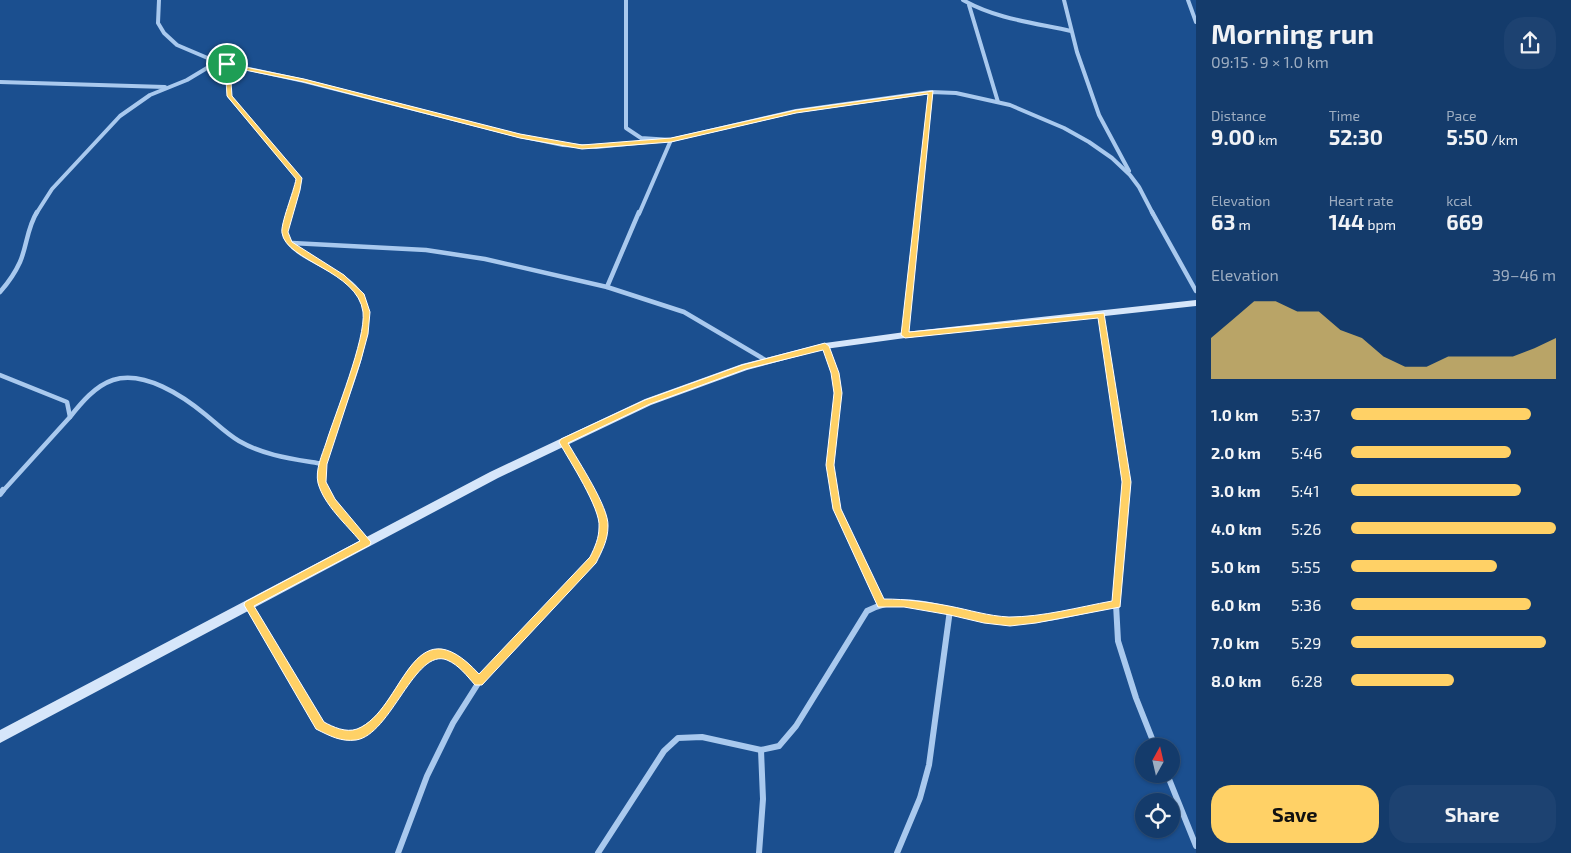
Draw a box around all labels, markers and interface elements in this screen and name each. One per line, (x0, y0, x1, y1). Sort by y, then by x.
text: Morning run (1211, 16, 1374, 50)
button: share (1504, 17, 1556, 69)
pin (206, 43, 248, 85)
icon: arrive (213, 50, 241, 78)
text: 09:15 · 9 × 1.0 km (1211, 52, 1329, 71)
text: Distance (1211, 107, 1266, 124)
text: Time (1329, 107, 1360, 124)
text: Pace (1446, 107, 1476, 124)
text: 9.00 (1211, 124, 1255, 149)
text: 52:30 (1329, 124, 1383, 149)
text: 5:50 (1446, 124, 1488, 149)
text: km (1255, 131, 1278, 148)
text: /km (1488, 131, 1518, 148)
text: Elevation (1211, 192, 1270, 209)
text: Heart rate (1329, 192, 1393, 209)
text: kcal (1446, 192, 1472, 209)
text: 63 (1211, 209, 1235, 234)
text: 144 (1329, 209, 1364, 234)
text: 669 (1446, 209, 1484, 234)
text: m (1235, 216, 1251, 233)
text: bpm (1364, 216, 1396, 233)
text: Elevation (1211, 265, 1279, 284)
text: 39–46 m (1492, 265, 1556, 284)
text: 1.0 km (1211, 405, 1258, 424)
text: 5:37 (1291, 405, 1320, 424)
text: 2.0 km (1211, 443, 1261, 462)
text: 5:46 (1291, 443, 1322, 462)
text: 3.0 km (1211, 481, 1261, 500)
text: 5:41 (1291, 481, 1320, 500)
text: 4.0 km (1211, 519, 1262, 538)
text: 5:26 (1291, 519, 1322, 538)
text: 5.0 km (1211, 557, 1260, 576)
text: 5:55 (1291, 557, 1321, 576)
text: 6.0 km (1211, 595, 1261, 614)
text: 5:36 (1291, 595, 1321, 614)
text: 7.0 km (1211, 633, 1259, 652)
text: 5:29 (1291, 633, 1322, 652)
text: 8.0 km (1211, 671, 1261, 690)
text: 6:28 (1291, 671, 1323, 690)
north arrow (1135, 738, 1180, 782)
map controls (1135, 738, 1180, 838)
button: Save (1211, 785, 1379, 843)
button: Share (1389, 785, 1556, 843)
button: locate (1135, 793, 1180, 838)

